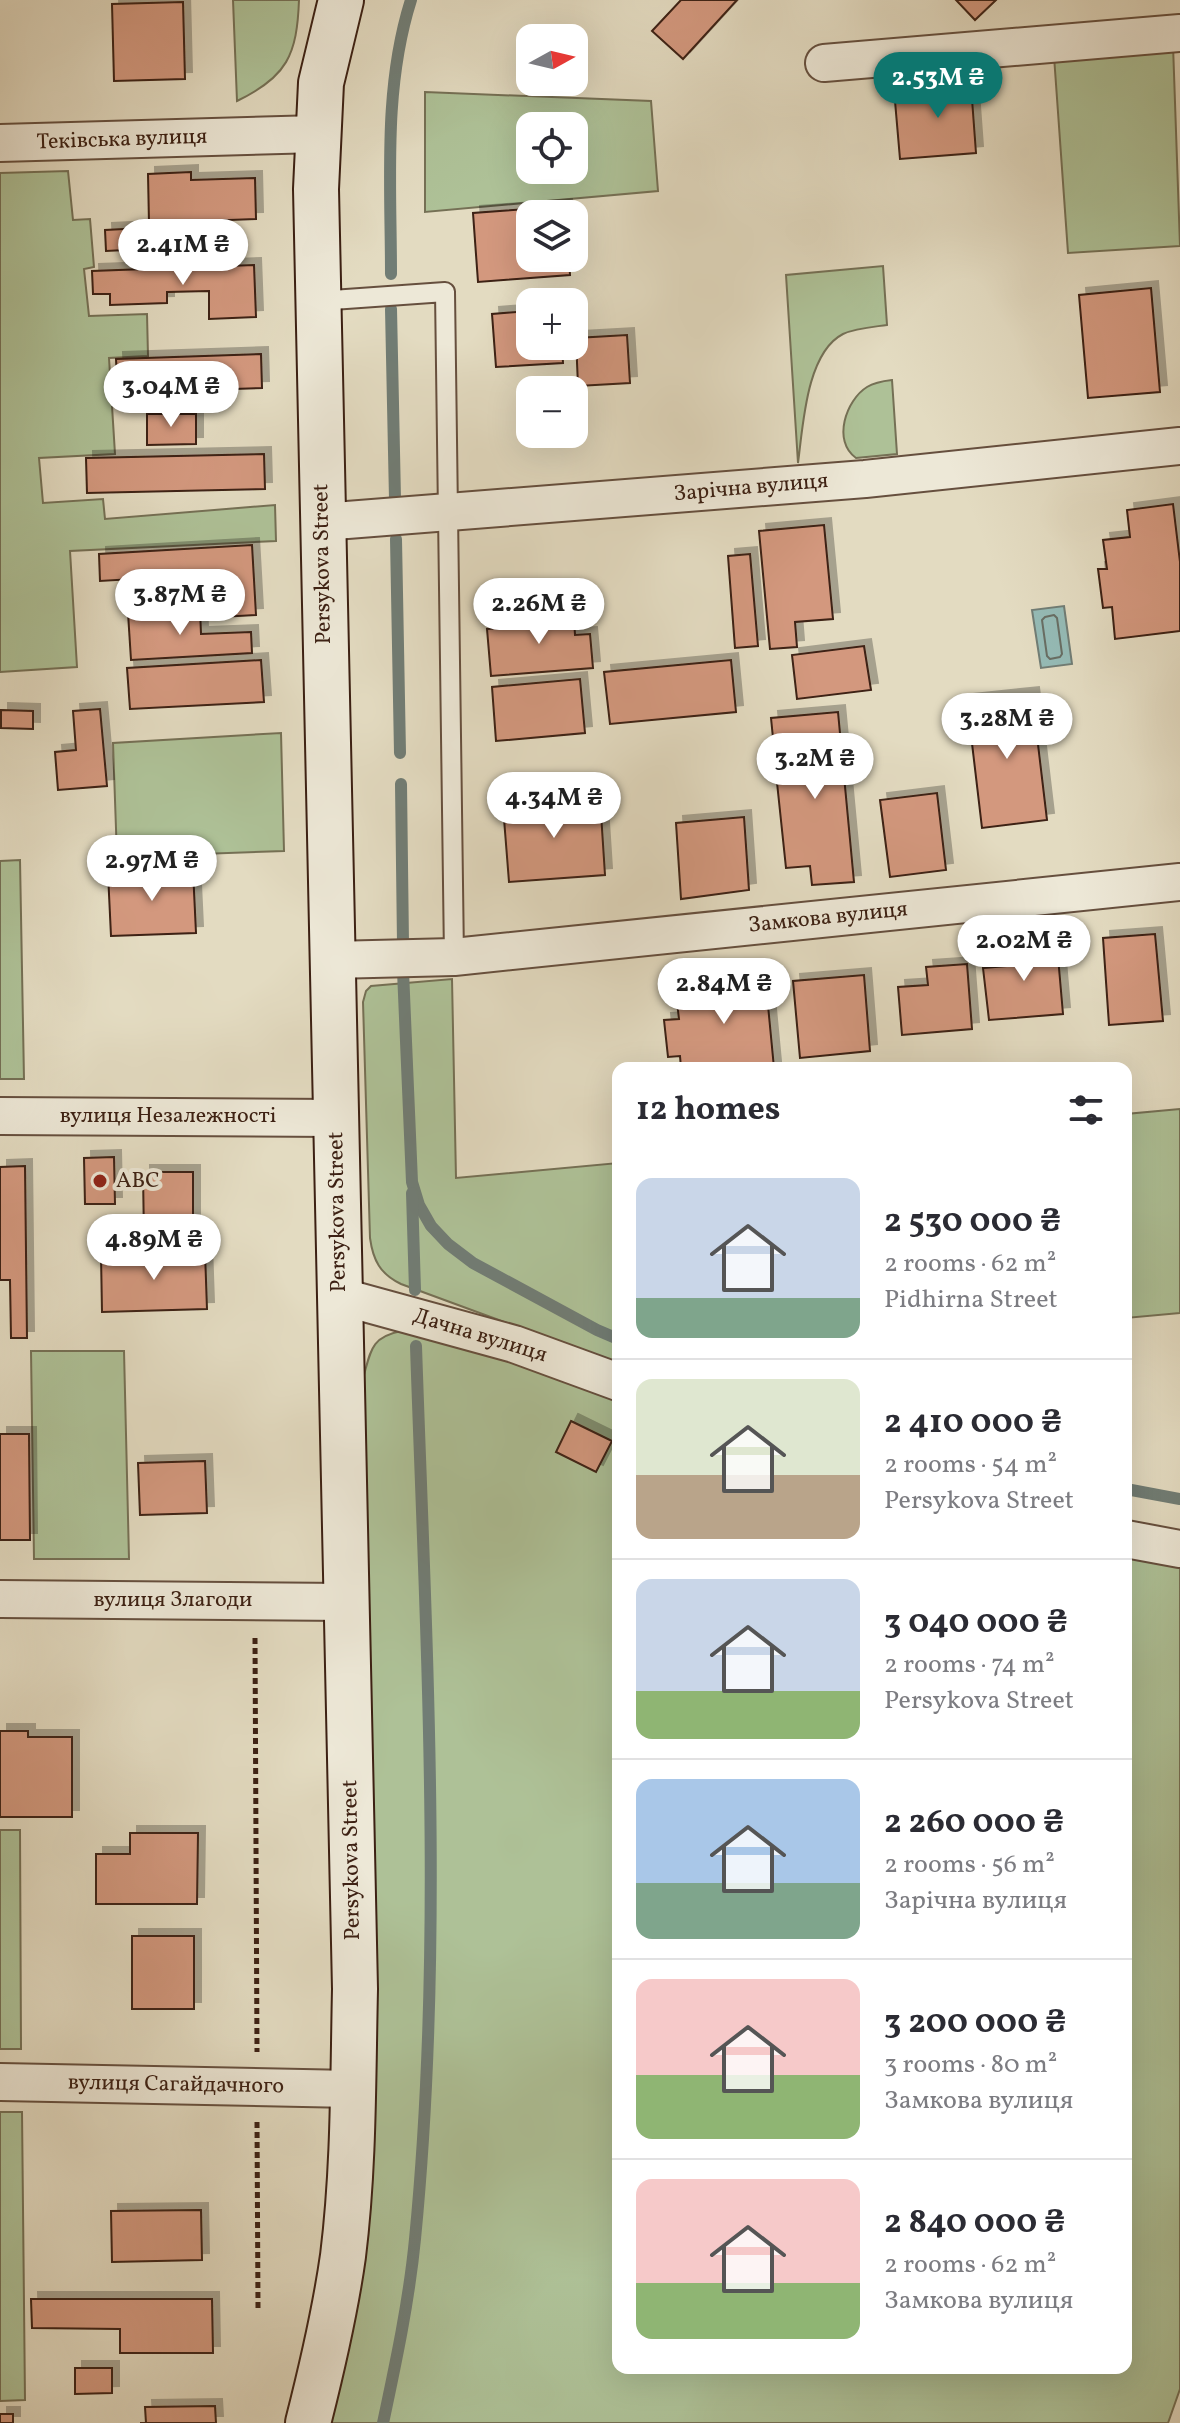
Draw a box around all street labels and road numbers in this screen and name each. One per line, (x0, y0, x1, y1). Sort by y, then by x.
street label: Теківська вулиця (36, 122, 208, 158)
street label: Зарічна вулиця (672, 466, 830, 510)
street label: Persykova Street (306, 483, 340, 645)
street label: Замкова вулиця (747, 894, 909, 942)
street label: вулиця Незалежності (60, 1101, 276, 1132)
street label: Persykova Street (321, 1131, 355, 1293)
street label: Дачна вулиця (409, 1301, 551, 1371)
street label: вулиця Злагоди (94, 1585, 252, 1616)
street label: Persykova Street (335, 1779, 369, 1941)
street label: вулиця Сагайдачного (68, 2068, 284, 2102)

